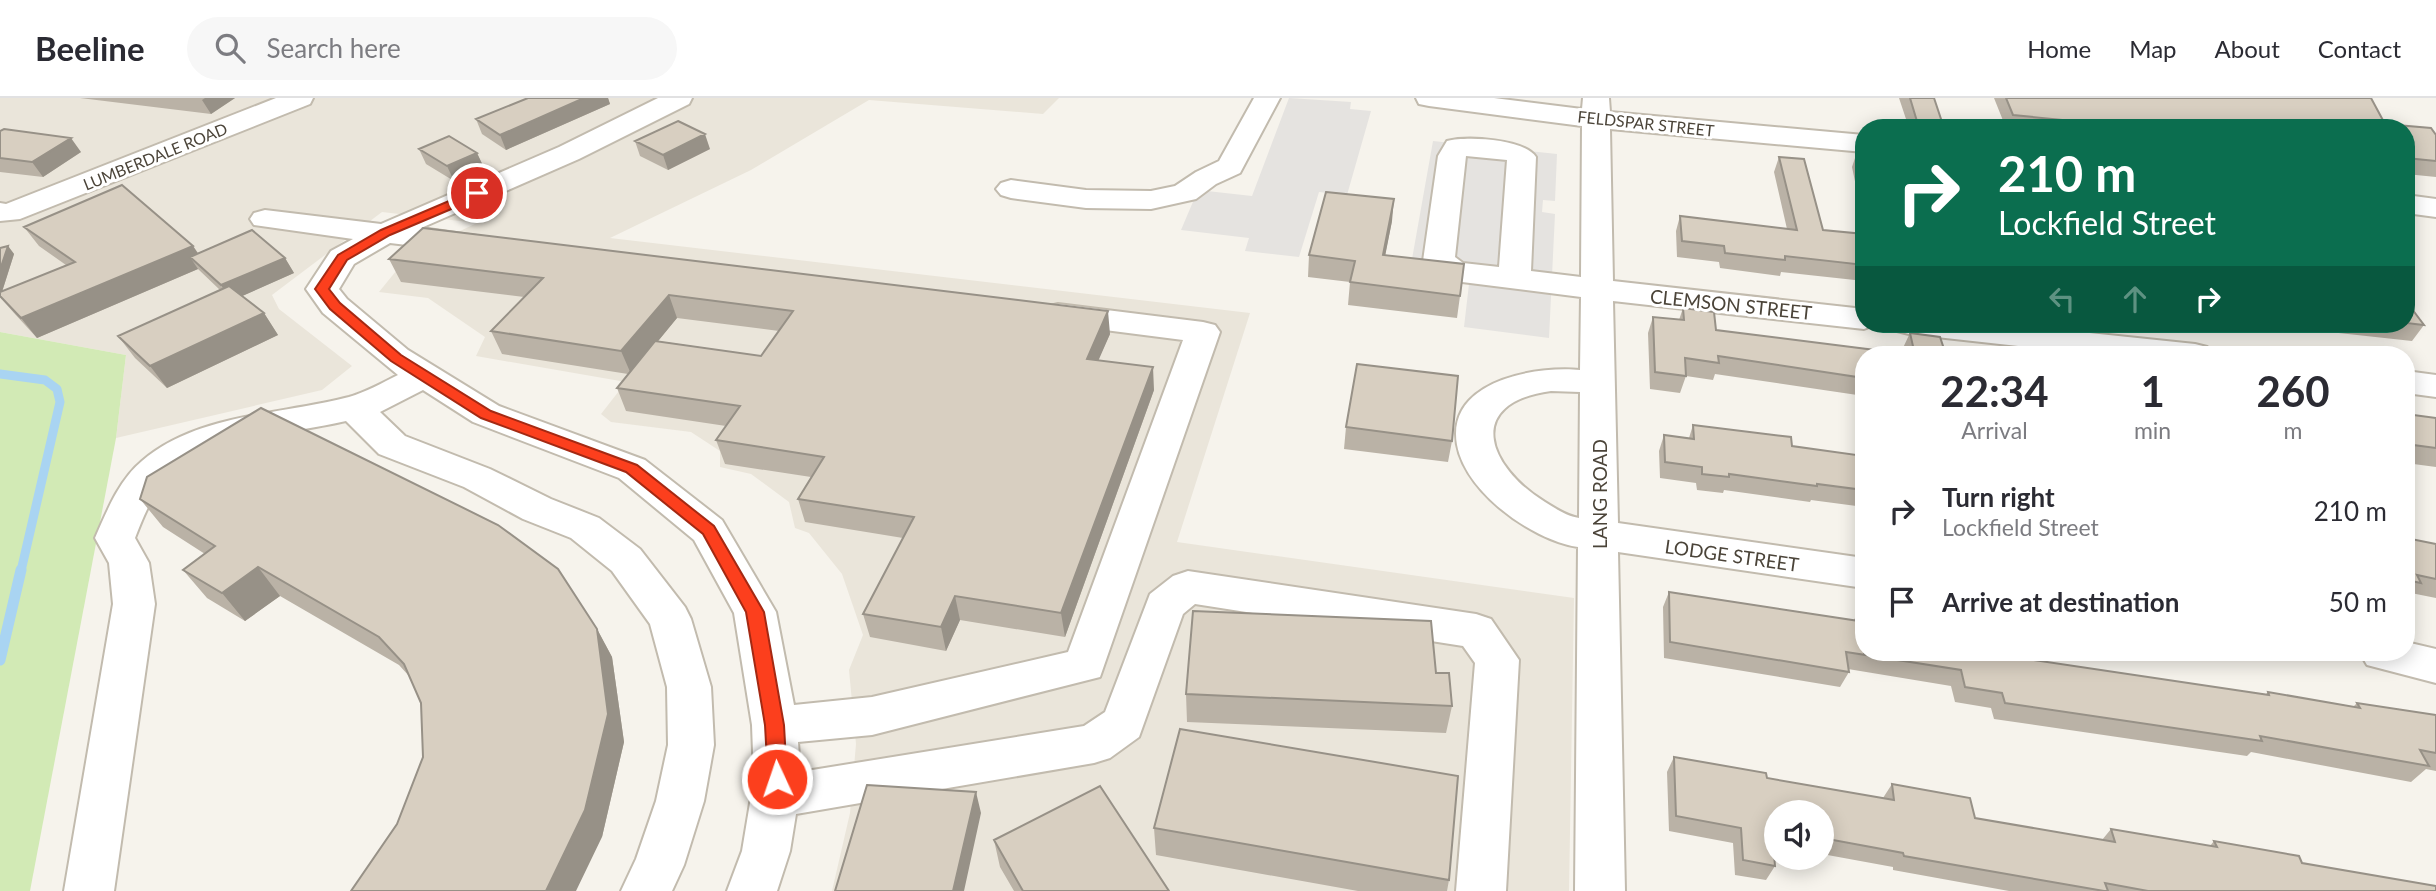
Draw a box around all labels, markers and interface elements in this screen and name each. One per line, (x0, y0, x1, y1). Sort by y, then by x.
search box (187, 17, 677, 80)
text: Beeline (35, 28, 145, 68)
icon: search (211, 29, 249, 67)
text: Search here (267, 32, 401, 64)
text: Home (2027, 34, 2091, 63)
text: Map (2129, 34, 2177, 63)
text: About (2215, 34, 2280, 63)
text: Contact (2318, 34, 2401, 63)
street label: FELDSPAR STREET (1577, 106, 1716, 140)
street label: LUMBERDALE ROAD (80, 118, 230, 194)
text: 210 m (1998, 144, 2136, 202)
icon: right (1883, 147, 1974, 238)
pin (447, 163, 507, 223)
icon: arrive (458, 174, 496, 212)
text: Lockfield Street (1998, 203, 2216, 242)
icon: left (2043, 280, 2081, 318)
icon: ahead (2116, 280, 2154, 318)
icon: right (2189, 280, 2227, 318)
street label: CLEMSON STREET (1649, 284, 1813, 324)
text: 22:34 (1940, 366, 2049, 416)
text: 1 (2140, 366, 2165, 416)
text: 260 (2257, 366, 2330, 416)
text: Arrival (1961, 416, 2028, 444)
text: min (2134, 416, 2171, 444)
text: m (2284, 416, 2303, 444)
street label: LANG ROAD (1588, 439, 1611, 549)
text: Turn right (1942, 481, 2055, 513)
icon: right (1883, 492, 1921, 530)
text: 210 m (2314, 495, 2387, 527)
text: Lockfield Street (1942, 513, 2099, 541)
street label: LODGE STREET (1664, 534, 1800, 576)
icon: arrive (1883, 583, 1921, 621)
text: Arrive at destination (1942, 586, 2179, 618)
text: 50 m (2329, 586, 2387, 618)
position arrow (740, 742, 814, 816)
map controls (1764, 800, 1834, 870)
button: sound (1764, 800, 1834, 870)

